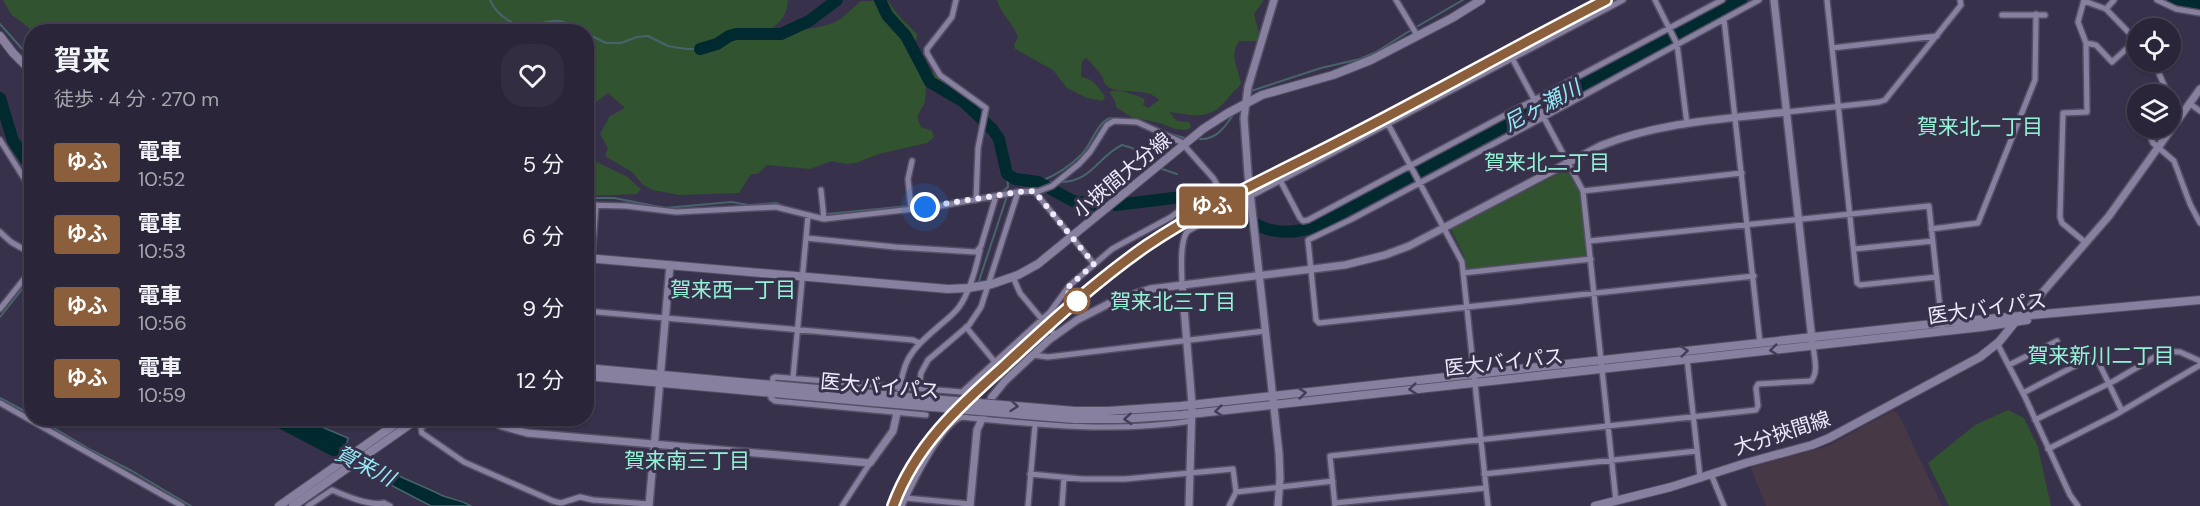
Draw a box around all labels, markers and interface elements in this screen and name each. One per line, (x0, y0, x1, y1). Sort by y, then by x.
map controls (2127, 18, 2181, 138)
button: locate (2127, 18, 2181, 72)
text: 賀来 (54, 42, 110, 79)
button: heart (501, 44, 564, 107)
water label: 尼ヶ瀬川 (1498, 73, 1587, 138)
button: layers (2127, 84, 2181, 138)
text: 徒歩 · 4 分 · 270 m (54, 86, 219, 112)
district label: 賀来北一丁目 (1917, 113, 2043, 141)
street label: 小挾間大分線 (1068, 126, 1176, 224)
text: 電車 (138, 137, 182, 166)
text: ゆふ (66, 148, 108, 176)
district label: 賀来北二丁目 (1484, 149, 1610, 177)
text: 5 分 (523, 150, 564, 179)
text: 10:52 (138, 166, 185, 192)
line badge: ゆふ (1185, 186, 1239, 226)
your location (910, 192, 940, 222)
text: ゆふ (1191, 192, 1233, 220)
text: 電車 (138, 209, 182, 238)
text: ゆふ (66, 220, 108, 248)
text: 6 分 (522, 222, 564, 251)
text: 10:53 (138, 238, 186, 264)
district label: 賀来西一丁目 (670, 276, 796, 304)
text: 電車 (138, 281, 182, 310)
street label: 医大バイパス (1926, 287, 2048, 329)
unlabelled marker (1064, 288, 1090, 314)
district label: 賀来北三丁目 (1110, 288, 1236, 316)
text: ゆふ (66, 292, 108, 320)
text: 9 分 (522, 294, 564, 323)
text: 10:56 (138, 310, 187, 336)
district label: 賀来新川二丁目 (2028, 342, 2175, 370)
street label: 医大バイパス (1443, 343, 1565, 381)
one-way arrow (1769, 343, 1778, 356)
one-way arrow (1679, 345, 1688, 358)
text: 電車 (138, 353, 182, 382)
text: ゆふ (66, 364, 108, 392)
text: 12 分 (517, 366, 564, 395)
street label: 医大バイパス (819, 368, 941, 404)
text: 10:59 (138, 382, 186, 408)
one-way arrow (1408, 382, 1417, 395)
one-way arrow (1298, 387, 1307, 399)
one-way arrow (1010, 399, 1019, 412)
one-way arrow (1214, 404, 1223, 416)
street label: 大分挾間線 (1730, 405, 1834, 461)
one-way arrow (1124, 412, 1133, 425)
water label: 賀来川 (331, 439, 401, 494)
district label: 賀来南三丁目 (624, 447, 750, 475)

